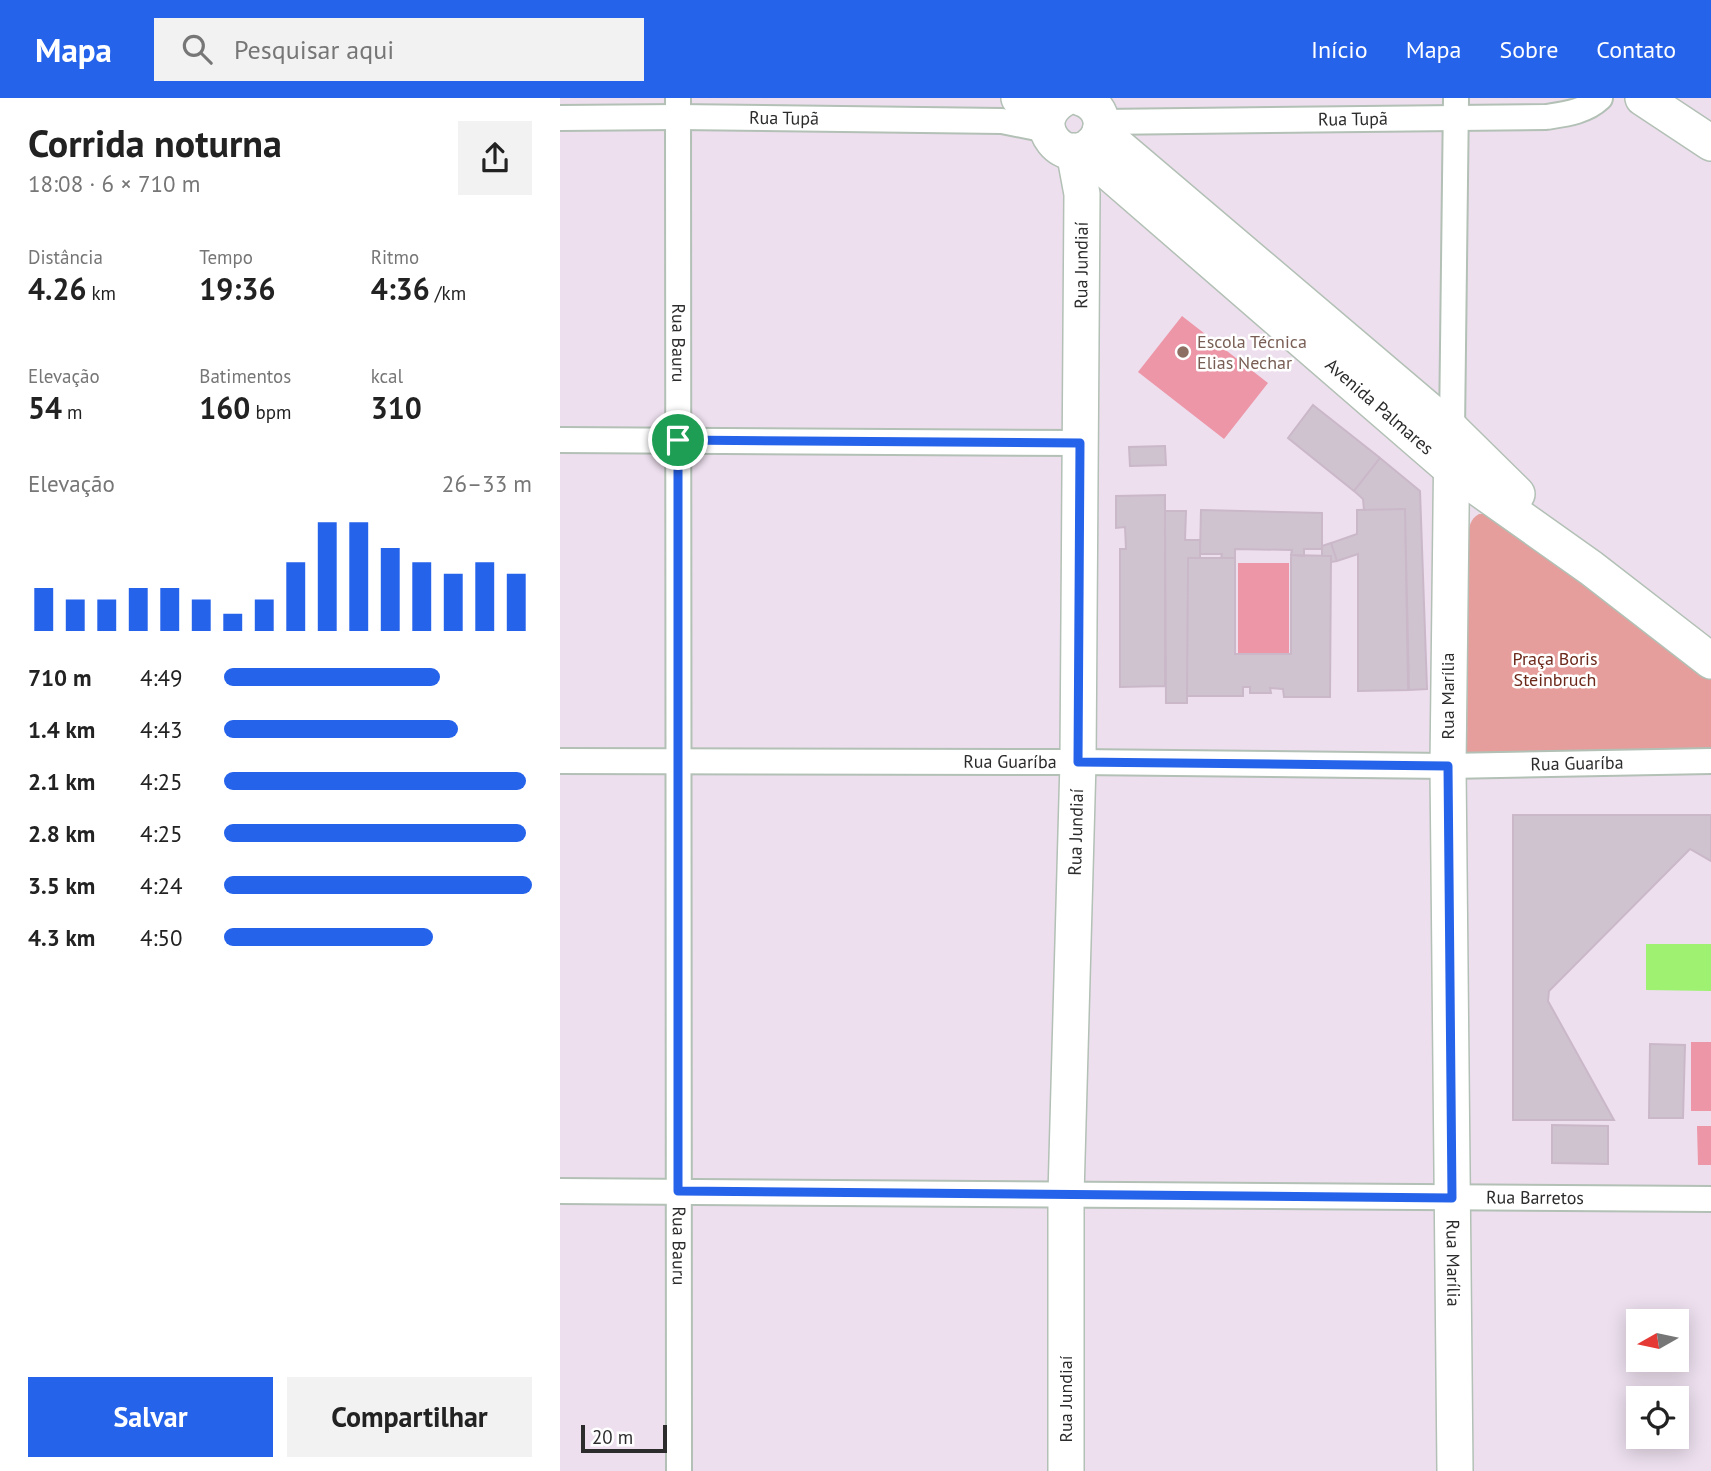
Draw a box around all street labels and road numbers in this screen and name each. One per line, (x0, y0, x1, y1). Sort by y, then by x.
street label: Rua Tupã (749, 106, 819, 130)
street label: Rua Tupã (1318, 107, 1388, 131)
street label: Rua Jundiaí (1069, 221, 1093, 309)
street label: Rua Bauru (667, 304, 690, 382)
street label: Avenida Palmares (1321, 353, 1438, 459)
street label: Rua Marília (1436, 652, 1459, 740)
street label: Rua Guaríba (963, 750, 1057, 773)
street label: Rua Guaríba (1530, 751, 1624, 775)
street label: Rua Jundiaí (1063, 788, 1088, 876)
street label: Rua Barretos (1486, 1185, 1584, 1209)
street label: Rua Bauru (668, 1207, 691, 1285)
street label: Rua Marília (1442, 1219, 1465, 1307)
street label: Rua Jundiaí (1054, 1355, 1077, 1443)

